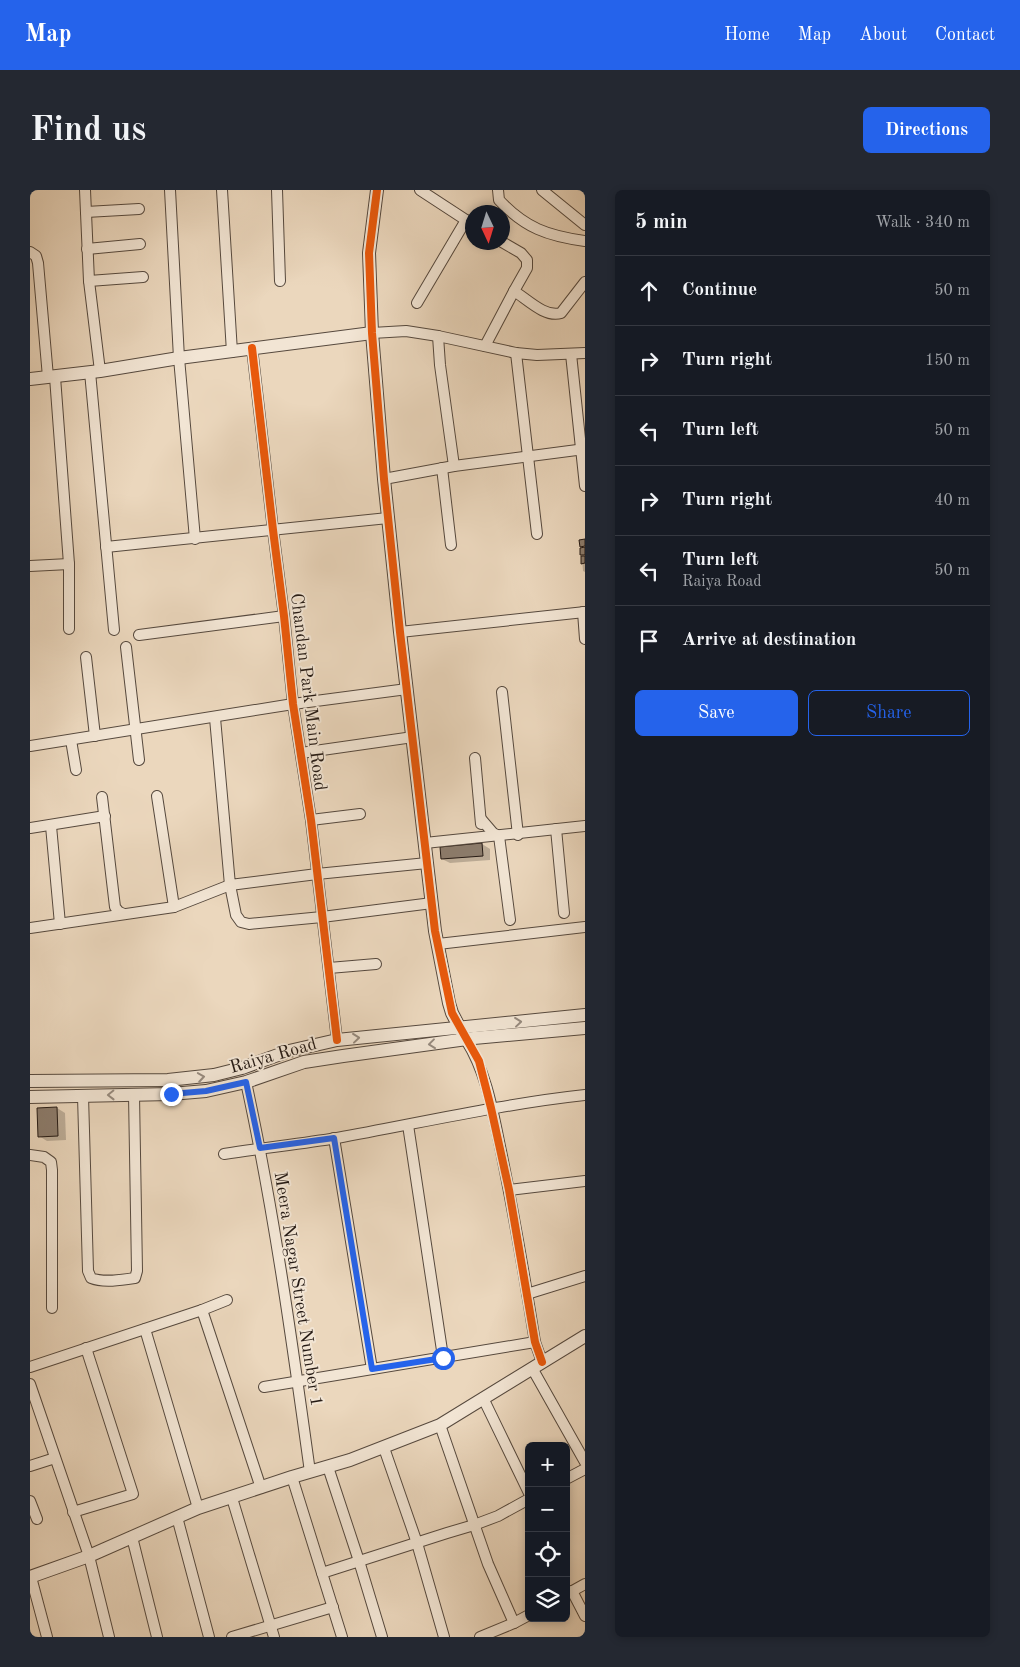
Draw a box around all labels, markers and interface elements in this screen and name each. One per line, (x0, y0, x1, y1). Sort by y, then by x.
text: Map (25, 23, 72, 47)
text: Home (724, 26, 770, 44)
text: Map (798, 26, 831, 44)
text: About (859, 26, 907, 44)
text: Contact (935, 26, 995, 44)
button: Directions (863, 107, 990, 153)
text: Find us (30, 113, 146, 148)
north arrow (465, 205, 510, 250)
text: 5 min (635, 212, 688, 233)
text: Walk · 340 m (875, 215, 970, 231)
icon: ahead (635, 277, 663, 305)
text: Continue (682, 281, 757, 300)
text: 50 m (934, 283, 970, 299)
icon: right (635, 347, 663, 375)
text: Turn right (682, 351, 772, 370)
text: 150 m (925, 353, 970, 369)
icon: left (635, 417, 663, 445)
text: Turn left (682, 421, 759, 440)
text: 50 m (934, 423, 970, 439)
icon: right (635, 487, 663, 515)
text: Turn right (682, 491, 772, 510)
text: 40 m (934, 493, 970, 509)
text: Turn left (682, 551, 759, 570)
icon: left (635, 557, 663, 585)
text: 50 m (934, 563, 970, 579)
text: Raiya Road (682, 574, 762, 590)
street label: Chandan Park Main Road (287, 592, 329, 792)
icon: arrive (635, 627, 663, 655)
text: Arrive at destination (682, 631, 856, 650)
button: Save (635, 690, 798, 736)
button: Share (808, 690, 970, 736)
one-way arrow (514, 1017, 522, 1028)
one-way arrow (353, 1033, 361, 1044)
street label: Raiya Road (228, 1035, 319, 1077)
one-way arrow (428, 1038, 436, 1049)
one-way arrow (197, 1072, 205, 1082)
route end (160, 1083, 183, 1106)
one-way arrow (106, 1090, 114, 1101)
street label: Meera Nagar Street Number 1 (271, 1170, 325, 1408)
route start (432, 1347, 455, 1370)
map controls (525, 1442, 570, 1622)
button: + (525, 1442, 570, 1487)
button: − (525, 1487, 570, 1532)
button: locate (525, 1532, 570, 1577)
button: layers (525, 1577, 570, 1622)

